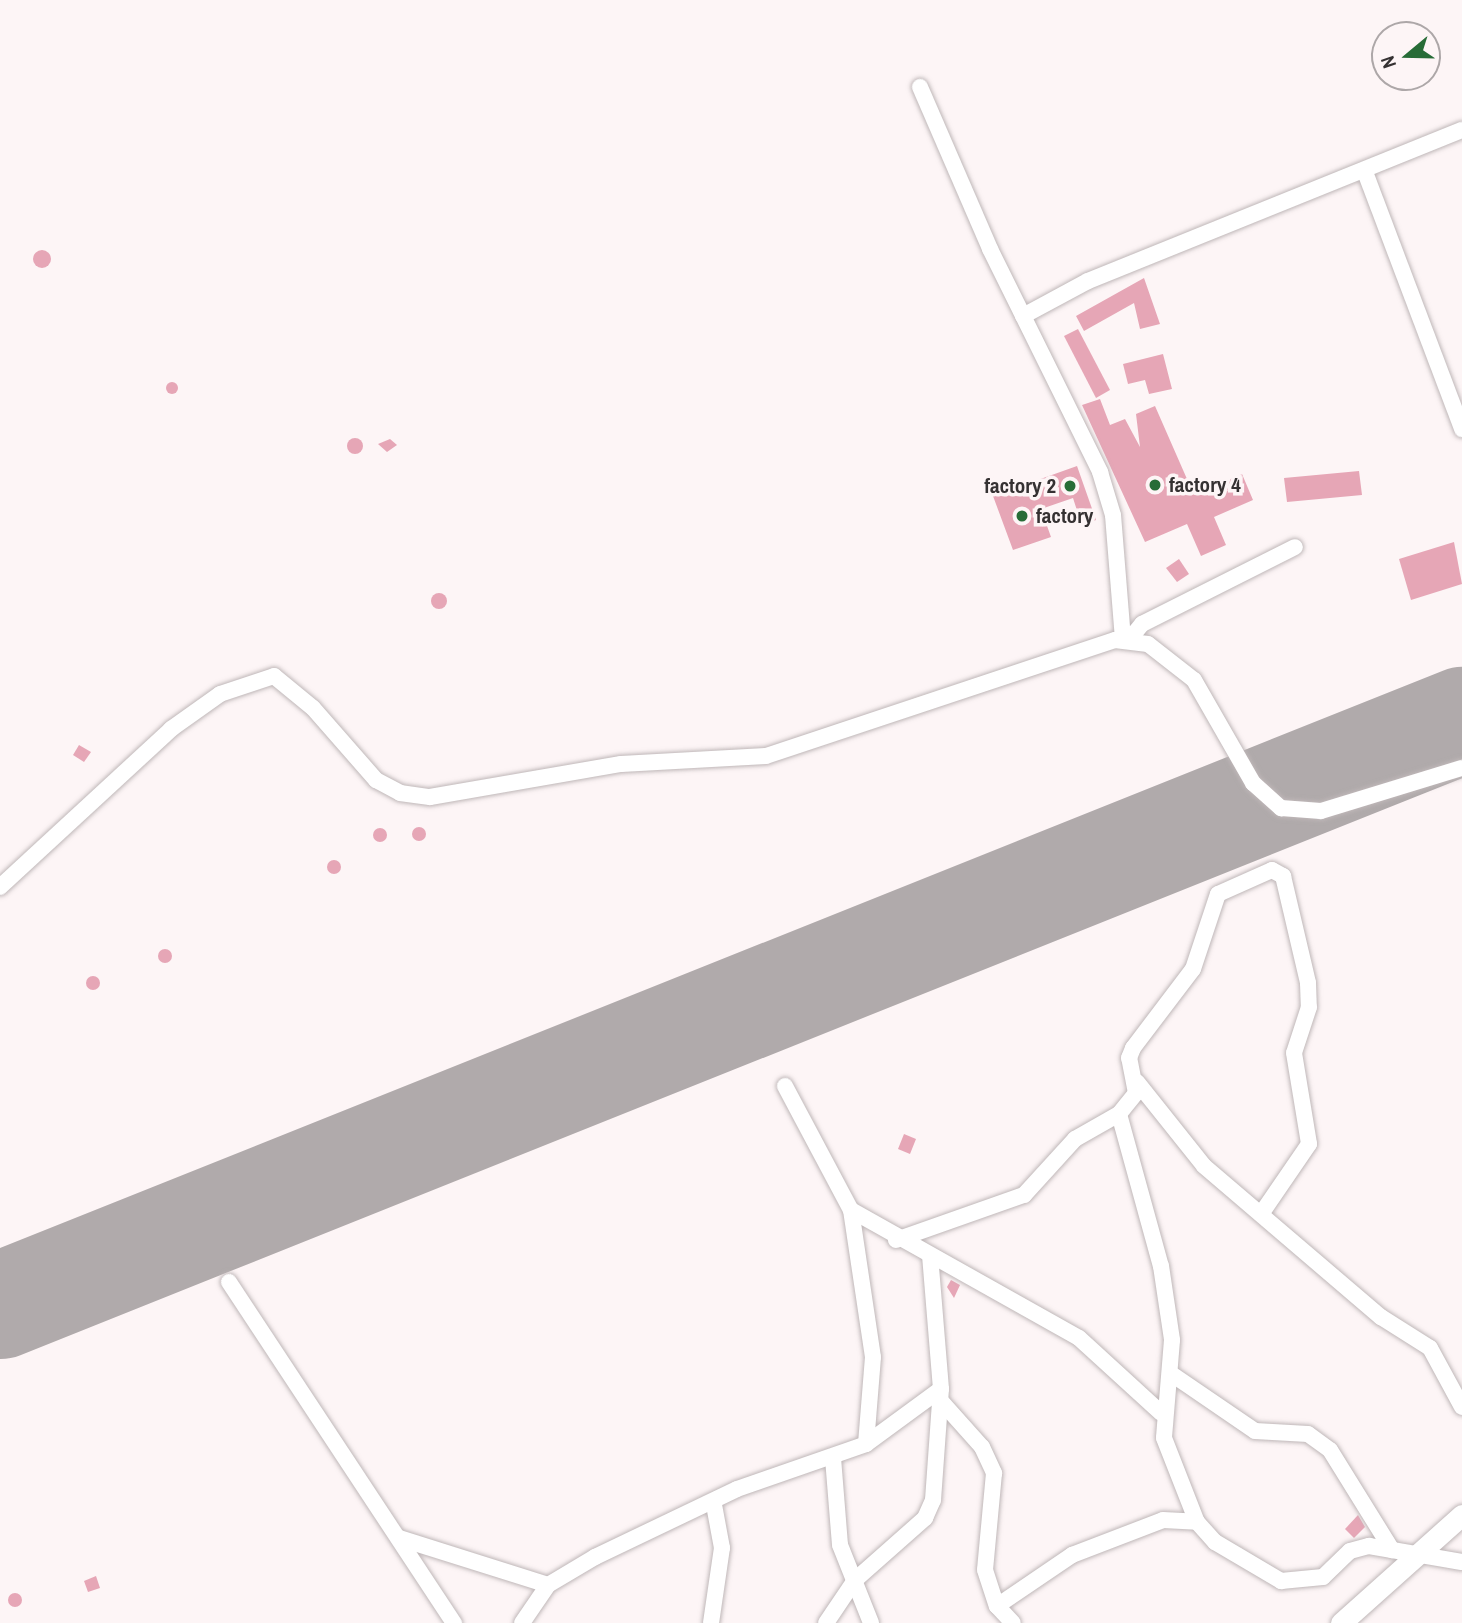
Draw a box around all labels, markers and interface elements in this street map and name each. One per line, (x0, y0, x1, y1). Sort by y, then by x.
north arrow (1371, 21, 1441, 91)
text: N (1374, 53, 1402, 72)
place label: factory 4 (1169, 472, 1241, 498)
place label: factory 2 (984, 473, 1056, 499)
marker: factory 4 (1147, 477, 1163, 493)
marker: factory 2 (1062, 478, 1078, 494)
place label: factory (1036, 503, 1093, 529)
marker: factory (1014, 508, 1030, 524)

